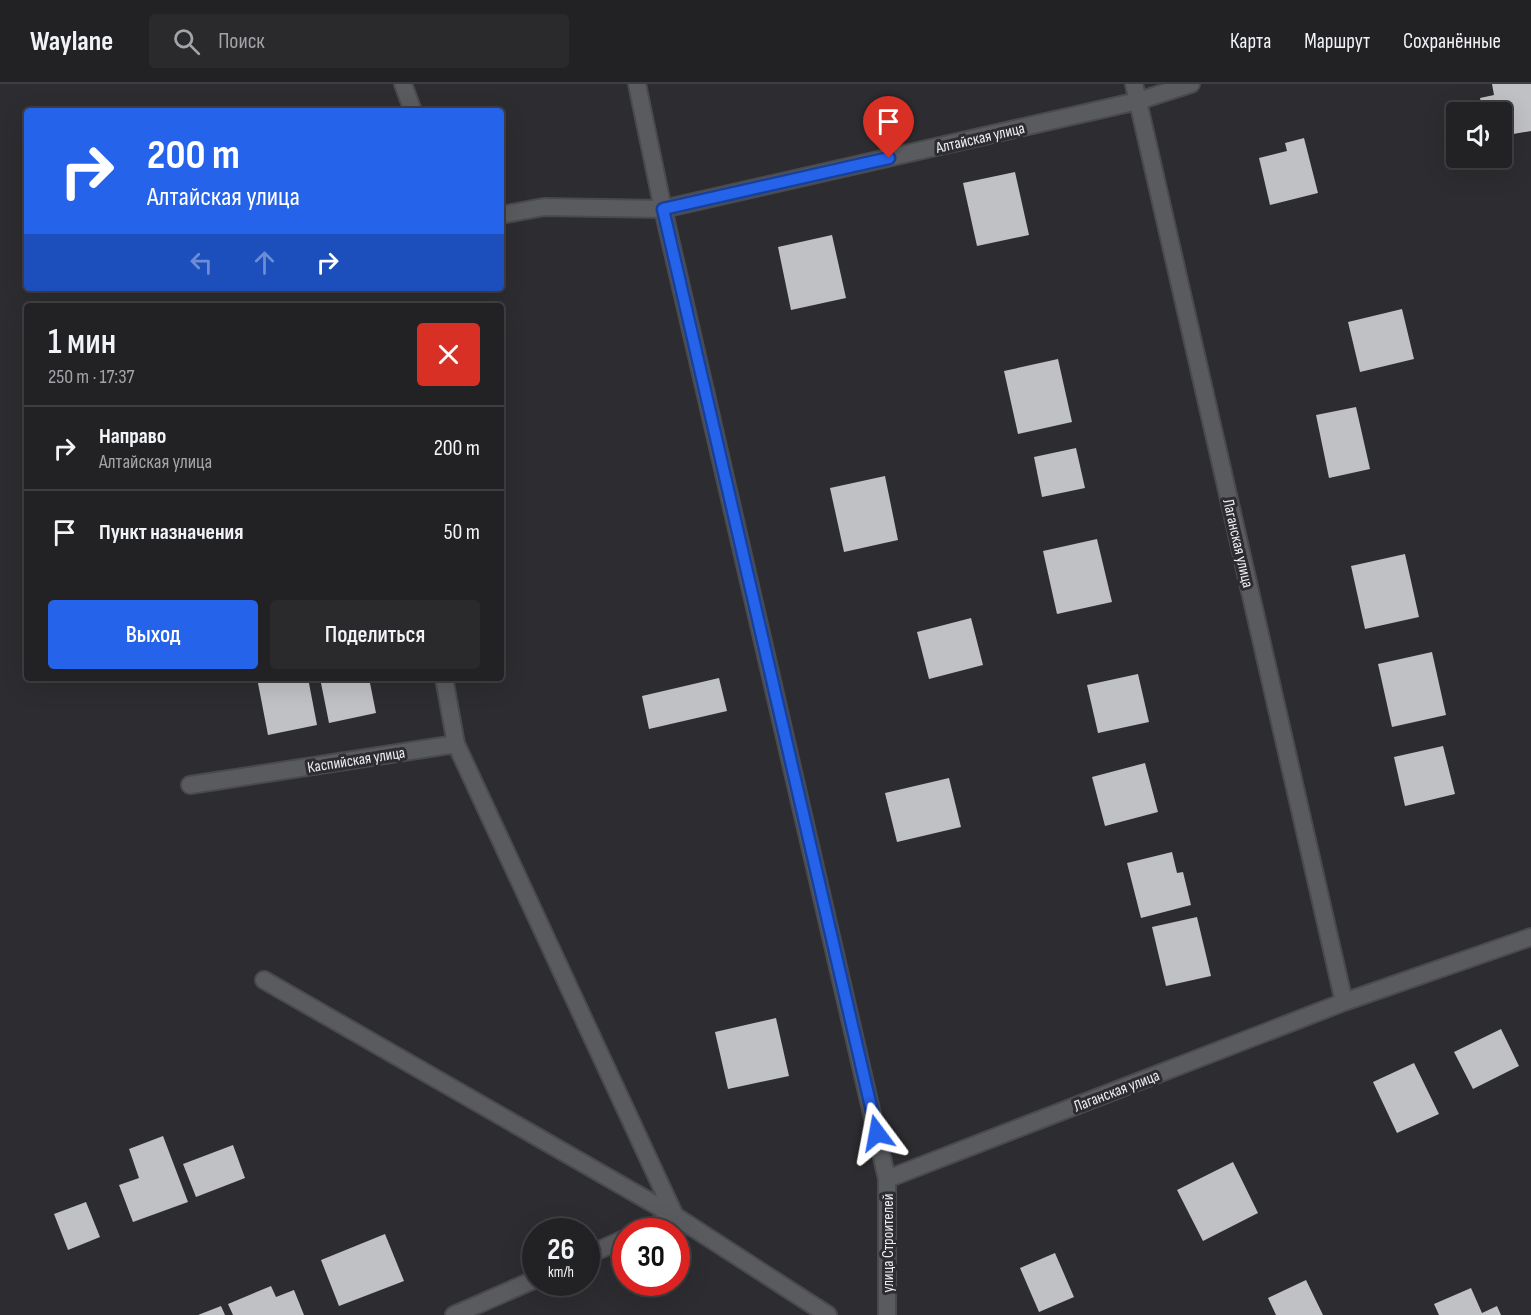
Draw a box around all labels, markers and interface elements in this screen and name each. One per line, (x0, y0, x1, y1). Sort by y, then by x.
search box (149, 14, 569, 68)
text: Waylane (30, 25, 113, 58)
icon: search (170, 25, 203, 58)
text: Поиск (218, 28, 265, 55)
text: Карта (1230, 29, 1271, 54)
text: Маршрут (1304, 29, 1370, 54)
text: Сохранённые (1403, 29, 1501, 54)
pin (863, 96, 914, 158)
map controls (1446, 102, 1512, 168)
button: sound (1446, 102, 1512, 168)
icon: arrive (872, 105, 905, 138)
street label: Алтайская улица (933, 119, 1027, 158)
text: 200 m (147, 130, 240, 181)
icon: right (48, 132, 126, 210)
text: Алтайская улица (147, 181, 300, 213)
icon: left (185, 246, 218, 279)
icon: ahead (248, 246, 281, 279)
icon: right (311, 246, 344, 279)
text: 1 мин (48, 321, 116, 364)
button: close (417, 323, 480, 386)
text: 250 m · 17:37 (48, 365, 135, 389)
text: Направо (99, 423, 166, 450)
icon: right (48, 432, 81, 465)
text: 200 m (434, 435, 480, 462)
text: Алтайская улица (99, 450, 212, 474)
street label: Лаганская улица (1218, 497, 1257, 590)
icon: arrive (48, 516, 81, 549)
text: Пункт назначения (99, 519, 243, 546)
text: 50 m (444, 519, 480, 546)
button: Выход (48, 600, 258, 669)
button: Поделиться (270, 600, 480, 669)
street label: Каспийская улица (306, 743, 406, 778)
street label: Лаганская улица (1071, 1066, 1162, 1116)
position arrow (845, 1101, 909, 1165)
street label: улица Строителей (879, 1194, 898, 1292)
speed limit sign: 30 (612, 1218, 690, 1296)
text: 26 (547, 1232, 575, 1268)
text: km/h (548, 1263, 574, 1282)

